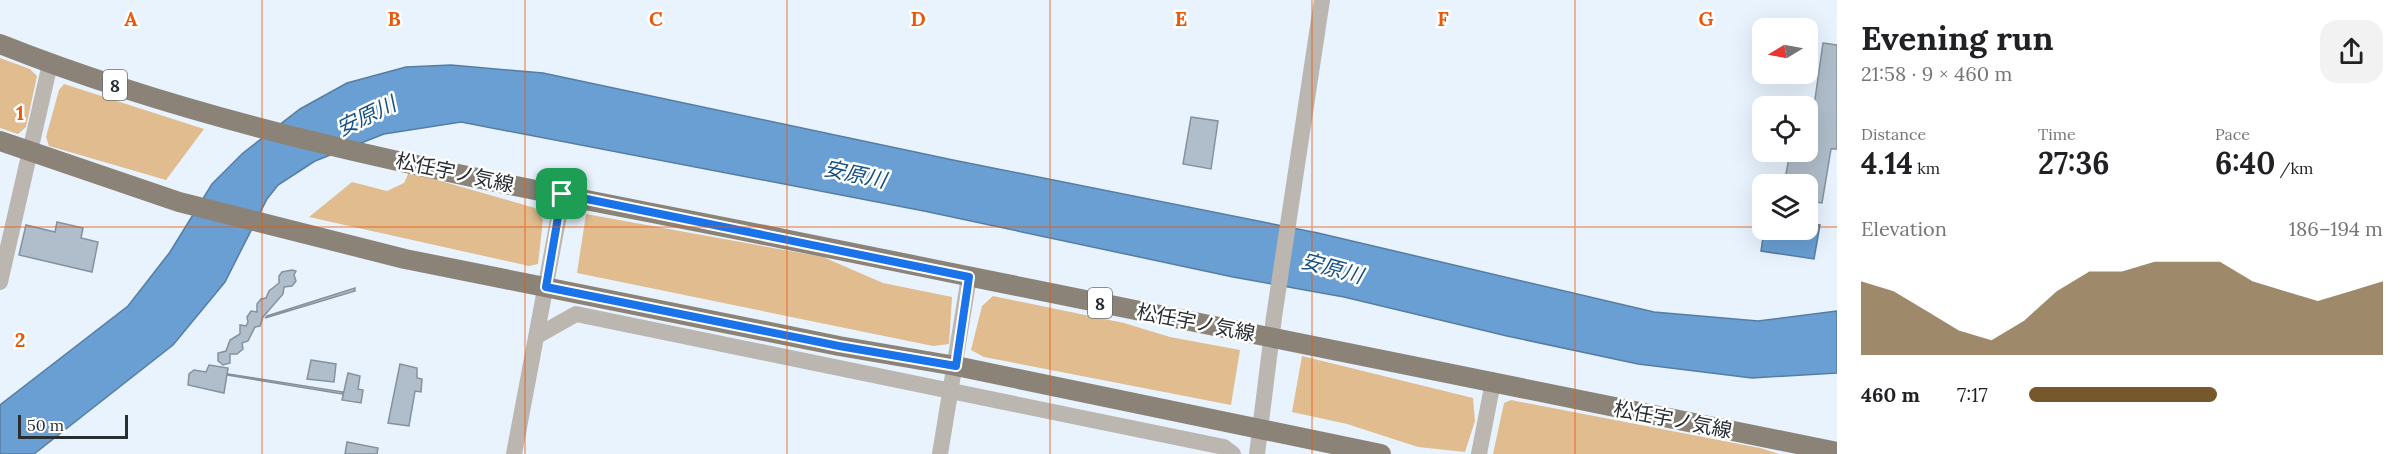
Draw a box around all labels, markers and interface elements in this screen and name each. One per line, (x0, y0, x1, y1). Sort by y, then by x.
text: A (124, 6, 138, 31)
text: B (387, 6, 401, 31)
text: C (649, 6, 663, 31)
text: D (910, 6, 926, 31)
text: E (1175, 6, 1187, 31)
text: F (1437, 6, 1449, 31)
text: G (1698, 6, 1714, 31)
text: Evening run (1861, 17, 2053, 59)
north arrow (1752, 18, 1818, 84)
map controls (1752, 18, 1818, 240)
button: share (2320, 20, 2383, 83)
text: 21:58 · 9 × 460 m (1861, 61, 2012, 86)
road number: 8 (103, 70, 127, 100)
water label: 安原川 (332, 89, 402, 142)
button: locate (1752, 96, 1818, 162)
text: 1 (16, 100, 24, 125)
text: Distance (1861, 124, 1926, 144)
text: Time (2038, 124, 2076, 144)
text: Pace (2215, 124, 2250, 144)
text: 4.14 (1861, 144, 1913, 182)
text: 27:36 (2038, 144, 2110, 182)
text: 6:40 (2215, 144, 2275, 182)
street label: 松任宇ノ気線 (394, 147, 516, 197)
water label: 安原川 (821, 154, 891, 194)
text: km (1913, 158, 1940, 178)
text: /km (2275, 158, 2313, 178)
pin (536, 168, 587, 219)
button: layers (1752, 174, 1818, 240)
icon: arrive (545, 177, 578, 210)
text: Elevation (1861, 216, 1947, 241)
text: 186–194 m (2289, 216, 2383, 241)
water label: 安原川 (1298, 247, 1368, 290)
road number: 8 (1088, 288, 1112, 318)
street label: 松任宇ノ気線 (1135, 298, 1257, 346)
text: 2 (15, 327, 25, 352)
text: 460 m (1861, 382, 1920, 407)
text: 7:17 (1957, 382, 1988, 407)
street label: 松任宇ノ気線 (1612, 395, 1734, 443)
scale bar (18, 412, 128, 440)
text: 50 m (27, 415, 64, 435)

